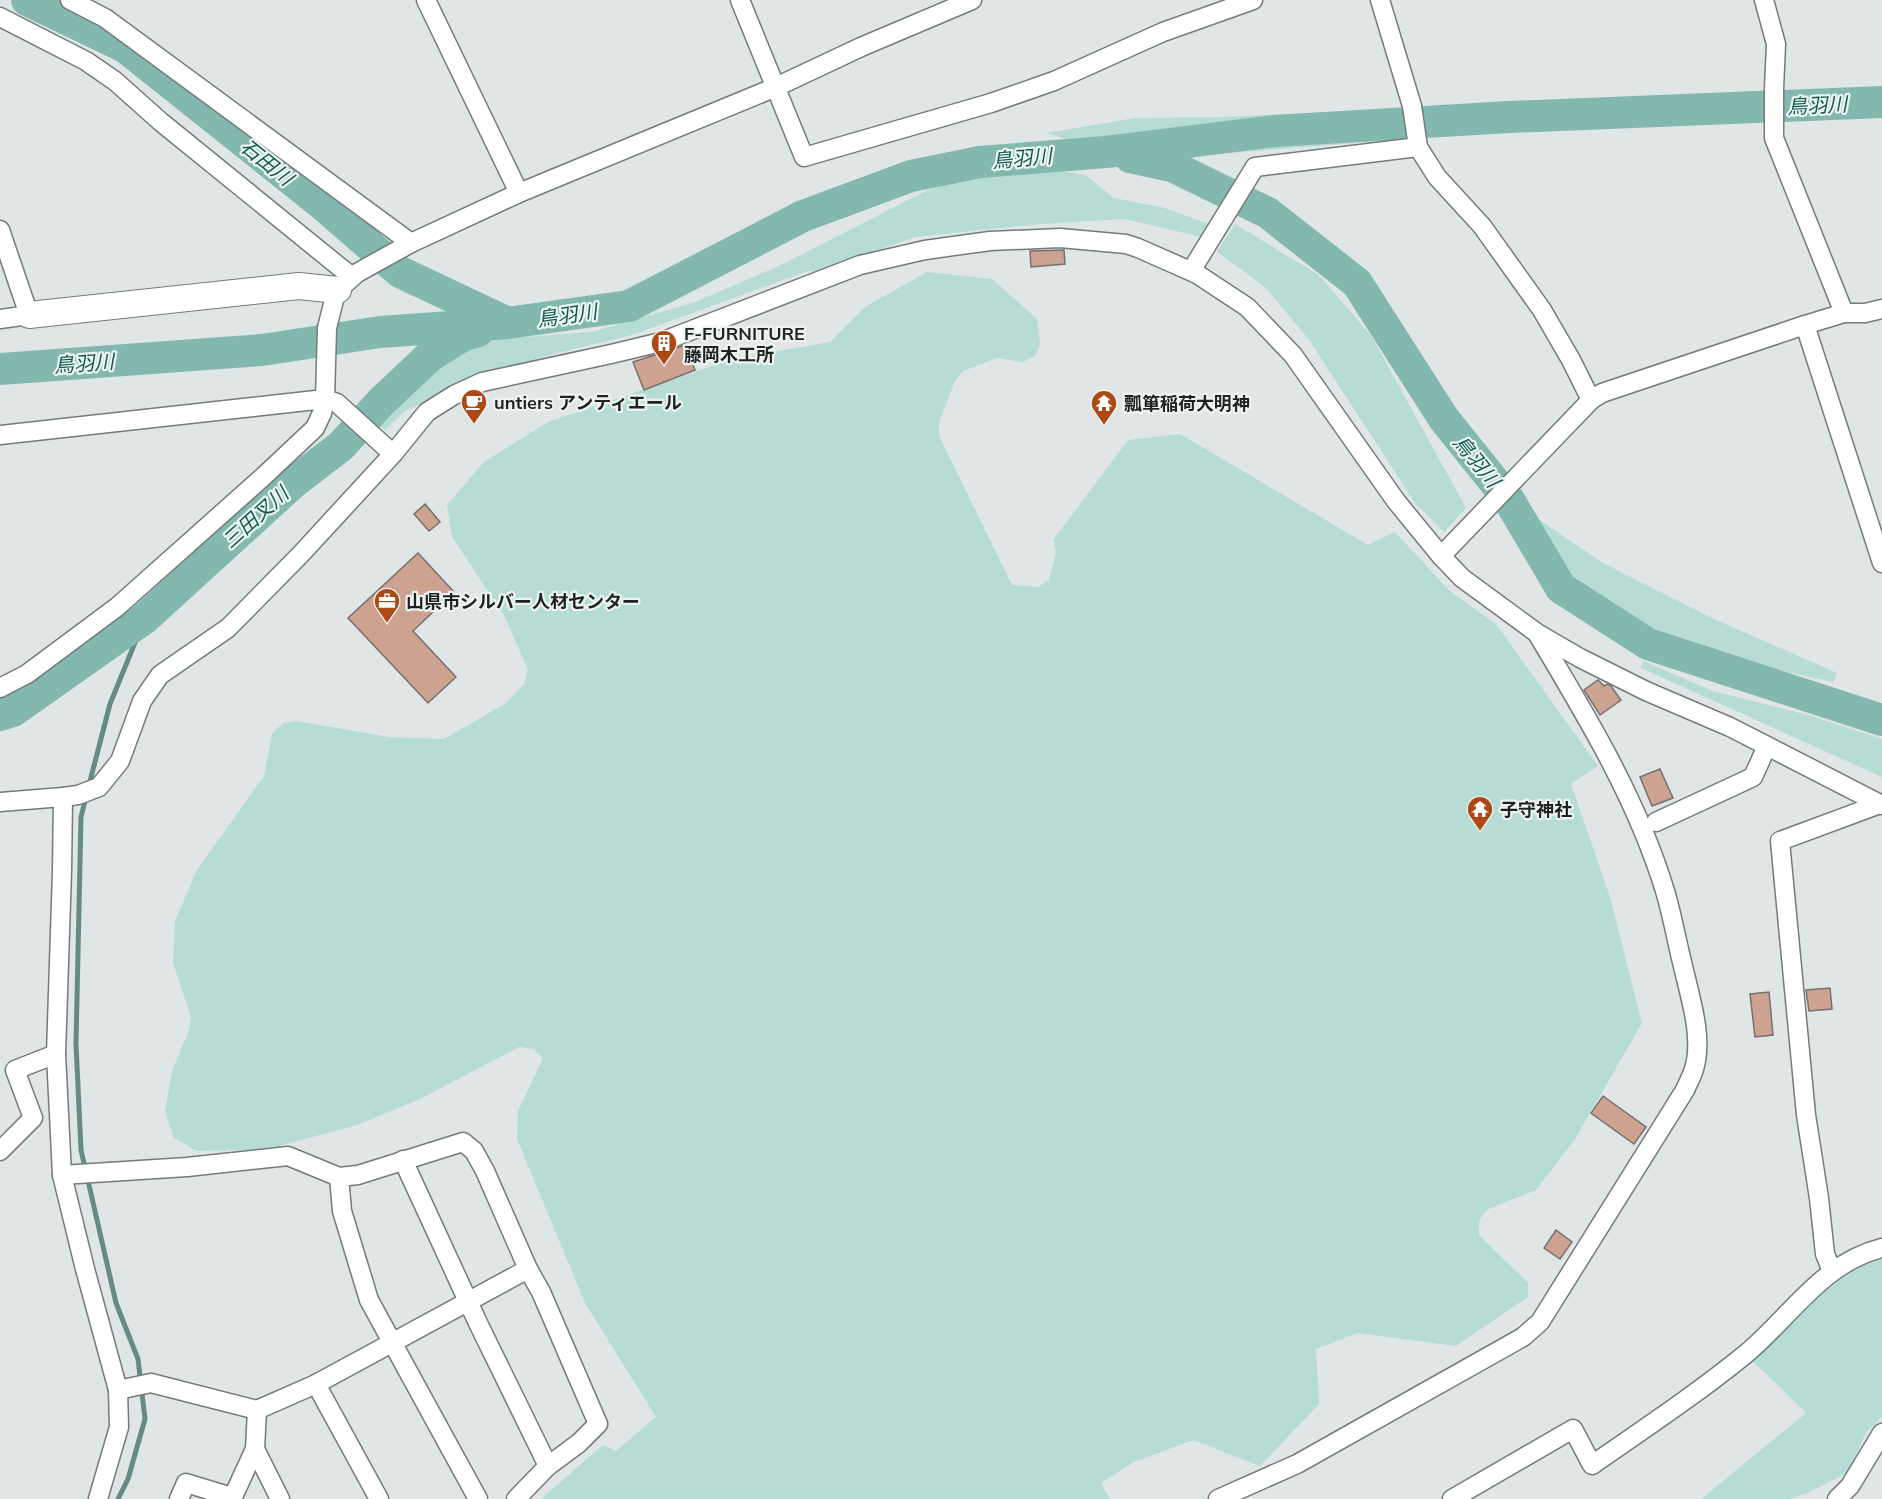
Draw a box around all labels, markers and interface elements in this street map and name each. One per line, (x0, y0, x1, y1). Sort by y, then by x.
water label: 鳥羽川 (1786, 91, 1850, 119)
water label: 石田川 (236, 133, 300, 192)
water label: 鳥羽川 (991, 143, 1055, 173)
water label: 鳥羽川 (536, 298, 600, 332)
place label: F-FURNITURE 藤岡木工所 (684, 322, 805, 366)
building icon: F-FURNITURE 藤岡木工所 (649, 328, 679, 366)
water label: 鳥羽川 (53, 348, 117, 378)
cafe icon: untiers アンティエール (459, 387, 489, 425)
temple icon: 瓢箪稲荷大明神 (1089, 388, 1119, 426)
place label: untiers アンティエール (494, 391, 682, 414)
place label: 瓢箪稲荷大明神 (1124, 392, 1250, 415)
water label: 鳥羽川 (1448, 430, 1507, 494)
water label: 三田叉川 (217, 480, 295, 553)
office icon: 山県市シルバー人材センター (372, 586, 402, 624)
place label: 山県市シルバー人材センター (406, 590, 640, 613)
temple icon: 子守神社 (1465, 794, 1495, 832)
place label: 子守神社 (1500, 798, 1572, 821)

